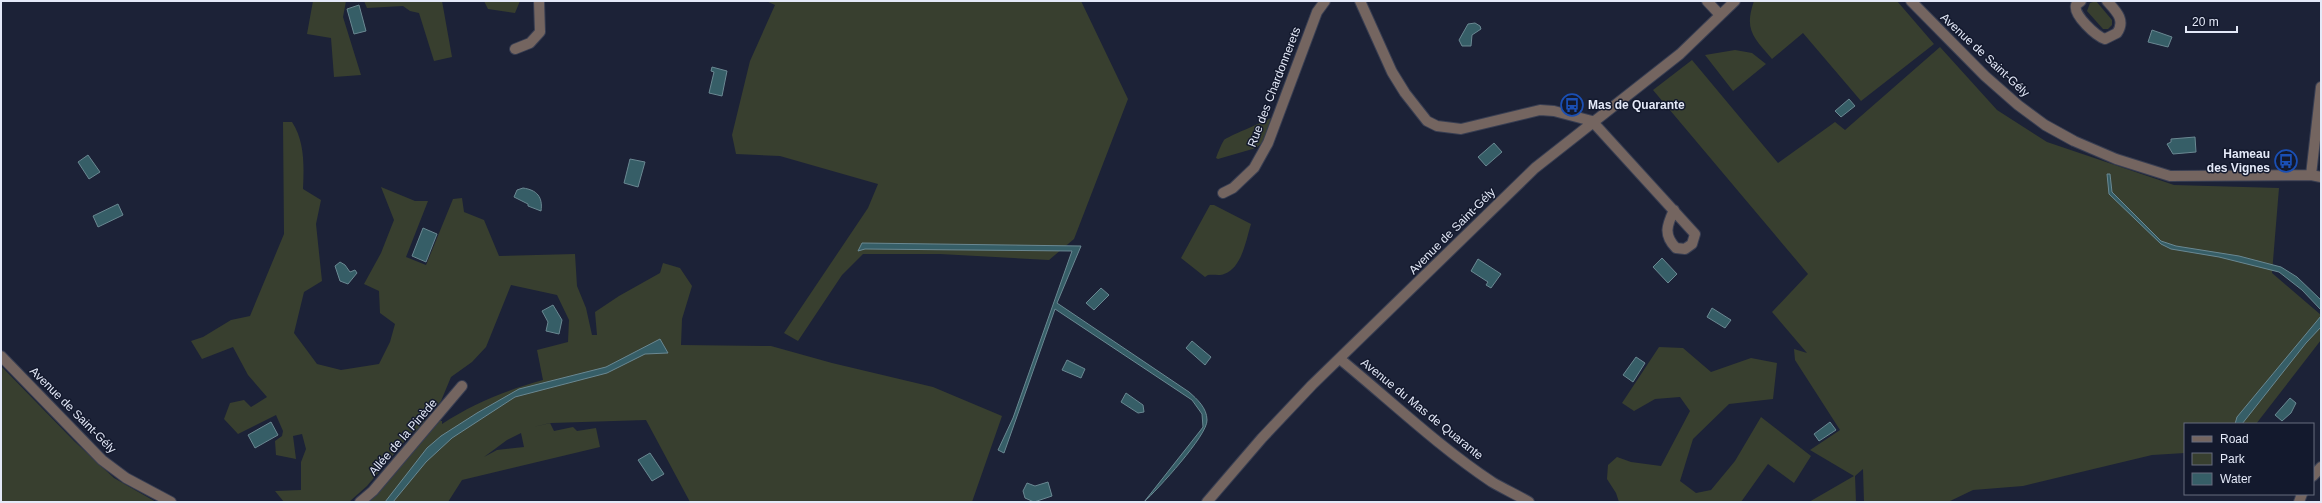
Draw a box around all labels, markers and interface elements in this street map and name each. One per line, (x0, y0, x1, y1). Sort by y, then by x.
scale bar (2186, 8, 2237, 34)
street label: Avenue de Saint-Gély (1938, 10, 2032, 100)
text: 20 m (2192, 15, 2219, 29)
street label: Rue des Chardonnerets (1245, 25, 1303, 149)
bus stop icon: Mas de Quarante (1559, 92, 1585, 118)
place label: Mas de Quarante (1588, 98, 1685, 112)
place label: Hameau des Vignes (2207, 147, 2270, 175)
bus stop icon: Hameau des Vignes (2273, 148, 2299, 174)
street label: Avenue de Saint-Gély (1406, 185, 1498, 277)
street label: Avenue du Mas de Quarante (1358, 355, 1486, 463)
street label: Avenue de Saint-Gély (27, 364, 119, 456)
street label: Allée de la Pinède (366, 396, 440, 478)
legend (2184, 423, 2314, 495)
text: Road (2220, 432, 2249, 446)
text: Park (2220, 452, 2246, 466)
text: Water (2220, 472, 2252, 486)

